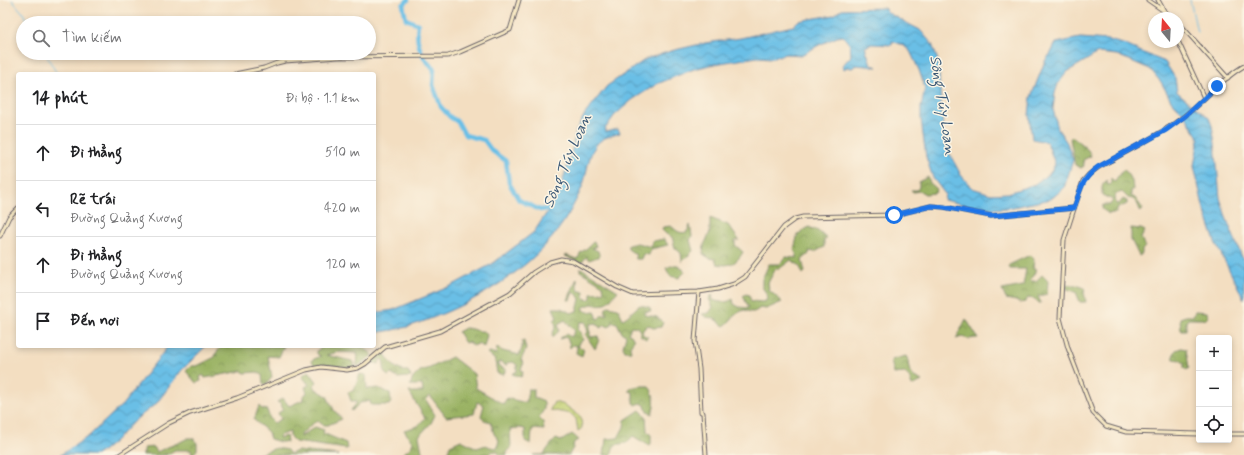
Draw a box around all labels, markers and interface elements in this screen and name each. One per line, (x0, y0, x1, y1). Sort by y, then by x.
north arrow (1148, 12, 1184, 48)
search box (16, 16, 376, 60)
icon: search (30, 27, 52, 49)
text: Tìm kiếm (62, 28, 122, 48)
water label: Sông Túy Loan (922, 54, 961, 157)
route end (1208, 77, 1226, 95)
text: 14 phút (32, 87, 88, 109)
text: Đi bộ · 1.1 km (285, 90, 360, 107)
water label: Sông Túy Loan (538, 110, 599, 212)
icon: ahead (32, 142, 54, 164)
text: Đi thẳng (70, 143, 122, 163)
text: 510 m (325, 144, 360, 161)
text: Rẽ trái (70, 190, 116, 210)
icon: left (32, 198, 54, 220)
text: 420 m (324, 200, 360, 217)
route start (885, 206, 903, 224)
text: Đường Quảng Xương (70, 210, 183, 227)
text: Đi thẳng (70, 246, 122, 266)
icon: ahead (32, 254, 54, 276)
text: 120 m (326, 256, 360, 273)
text: Đường Quảng Xương (70, 266, 183, 283)
icon: arrive (32, 310, 54, 332)
text: Đến nơi (70, 311, 119, 331)
map controls (1196, 335, 1232, 443)
button: + (1196, 335, 1232, 371)
button: − (1196, 371, 1232, 407)
button: locate (1196, 407, 1232, 443)

